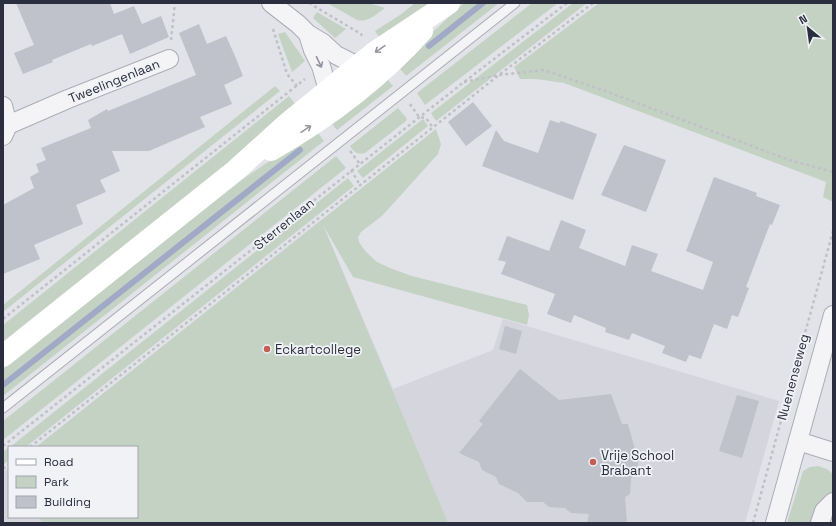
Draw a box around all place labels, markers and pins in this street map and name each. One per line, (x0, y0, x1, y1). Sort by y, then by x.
place label: Eckartcollege (275, 341, 361, 358)
marker: Eckartcollege (262, 344, 272, 354)
place label: Vrije School Brabant (601, 447, 674, 479)
marker: Vrije School Brabant (588, 457, 598, 467)

